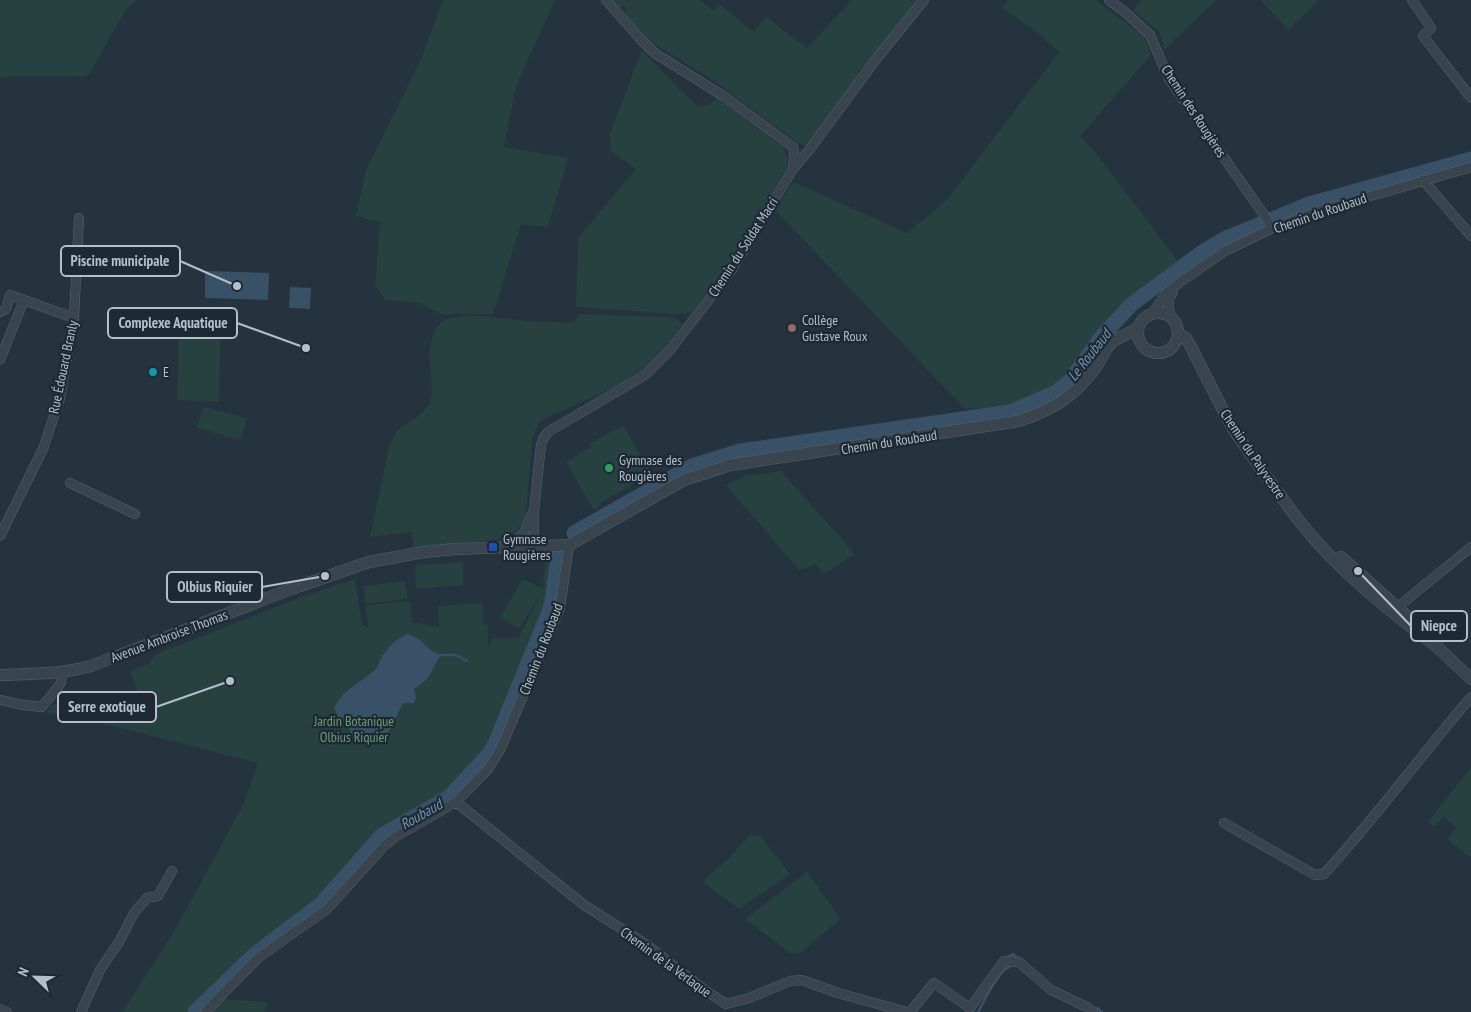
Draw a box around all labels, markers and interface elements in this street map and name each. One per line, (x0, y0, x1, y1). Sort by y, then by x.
street label: Chemin des Rougières (1157, 61, 1231, 161)
street label: Chemin du Roubaud (1271, 189, 1369, 237)
street label: Chemin du Soldat Macri (704, 194, 782, 300)
callout: Piscine municipale (61, 246, 180, 276)
text: Piscine municipale (71, 251, 169, 270)
callout: Complexe Aquatique (108, 308, 237, 338)
place label: Collège Gustave Roux (802, 311, 868, 345)
text: Complexe Aquatique (118, 313, 228, 332)
street label: Rue Édouard Branly (44, 318, 82, 415)
marker: Collège Gustave Roux (786, 322, 798, 334)
water label: Le Roubaud (1063, 324, 1117, 385)
place label: E (163, 363, 169, 381)
marker: E (147, 366, 159, 378)
street label: Chemin du Palyvestre (1216, 406, 1290, 502)
street label: Chemin du Roubaud (840, 426, 938, 458)
place label: Gymnase des Rougières (619, 451, 682, 485)
marker: Gymnase des Rougières (603, 462, 615, 474)
place label: Gymnase Rougières (503, 530, 551, 564)
marker: Gymnase Rougières (487, 541, 499, 553)
callout: Olbius Riquier (167, 572, 262, 602)
text: Olbius Riquier (177, 577, 253, 596)
street label: Chemin du Roubaud (515, 601, 567, 697)
street label: Avenue Ambroise Thomas (108, 605, 230, 667)
callout: Niepce (1411, 611, 1467, 641)
text: Niepce (1421, 616, 1457, 635)
callout: Serre exotique (58, 692, 156, 722)
text: Serre exotique (68, 697, 146, 716)
park label: Jardin Botanique Olbius Riquier (313, 712, 394, 746)
water label: Roubaud (397, 793, 447, 834)
street label: Chemin de la Verlaque (617, 923, 715, 1001)
north arrow (10, 952, 60, 1002)
text: N (13, 965, 33, 979)

